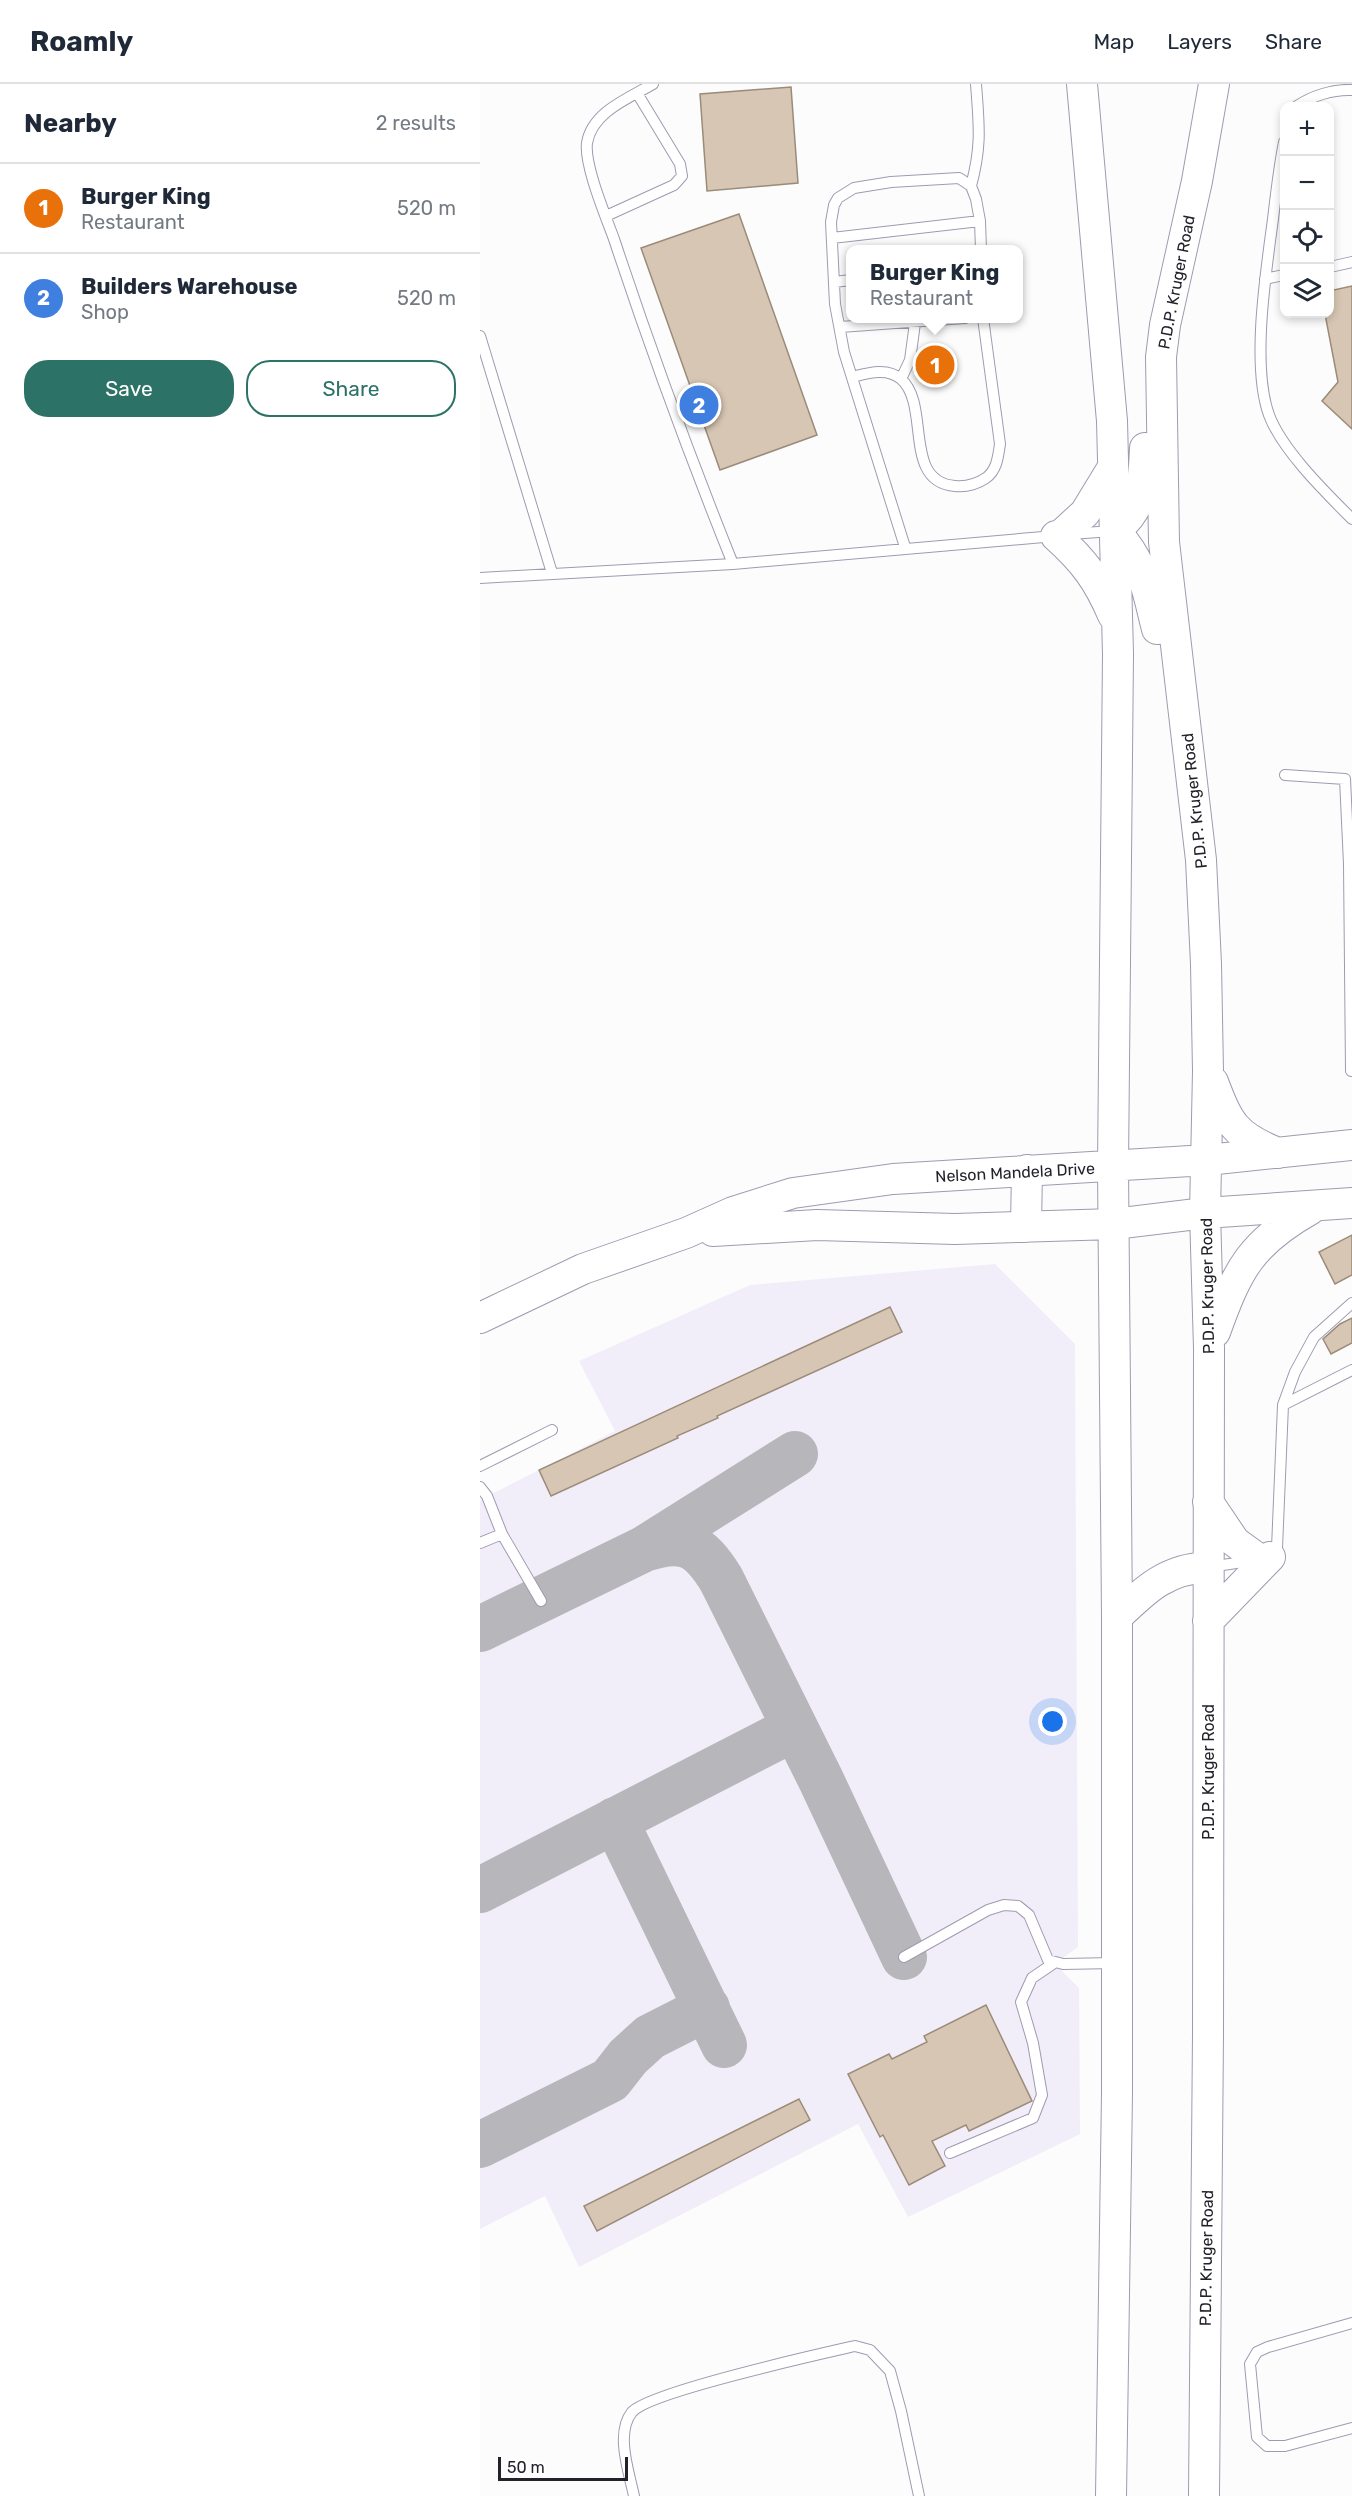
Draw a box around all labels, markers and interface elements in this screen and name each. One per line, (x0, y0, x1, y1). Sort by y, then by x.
text: Roamly (30, 25, 133, 58)
text: Map (1093, 29, 1134, 54)
text: Layers (1167, 29, 1232, 54)
text: Share (1265, 29, 1322, 54)
map controls (1280, 102, 1334, 318)
button: + (1280, 102, 1334, 156)
text: Nearby (24, 108, 117, 139)
text: 2 results (376, 111, 456, 135)
button: − (1280, 156, 1334, 210)
text: Burger King (81, 183, 211, 210)
text: 1 (39, 196, 48, 220)
text: 520 m (397, 196, 456, 220)
text: Restaurant (81, 210, 185, 234)
button: locate (1280, 210, 1334, 264)
street label: P.D.P. Kruger Road (1154, 213, 1199, 351)
popup (846, 245, 1023, 323)
text: Burger King (870, 259, 999, 286)
button: layers (1280, 264, 1334, 318)
text: Builders Warehouse (81, 273, 298, 300)
text: 2 (37, 286, 50, 310)
text: 520 m (397, 286, 456, 310)
text: Restaurant (870, 286, 973, 310)
text: Shop (81, 300, 129, 324)
pin: 1 (916, 342, 954, 388)
button: Save (24, 360, 234, 417)
button: Share (246, 360, 456, 417)
pin: 2 (680, 382, 718, 428)
street label: P.D.P. Kruger Road (1178, 732, 1211, 870)
street label: Nelson Mandela Drive (935, 1159, 1095, 1186)
street label: P.D.P. Kruger Road (1197, 1218, 1218, 1354)
street label: P.D.P. Kruger Road (1199, 1704, 1218, 1840)
your location (1038, 1707, 1067, 1736)
street label: P.D.P. Kruger Road (1196, 2190, 1217, 2326)
scale bar (498, 2454, 628, 2482)
text: 50 m (507, 2458, 545, 2477)

